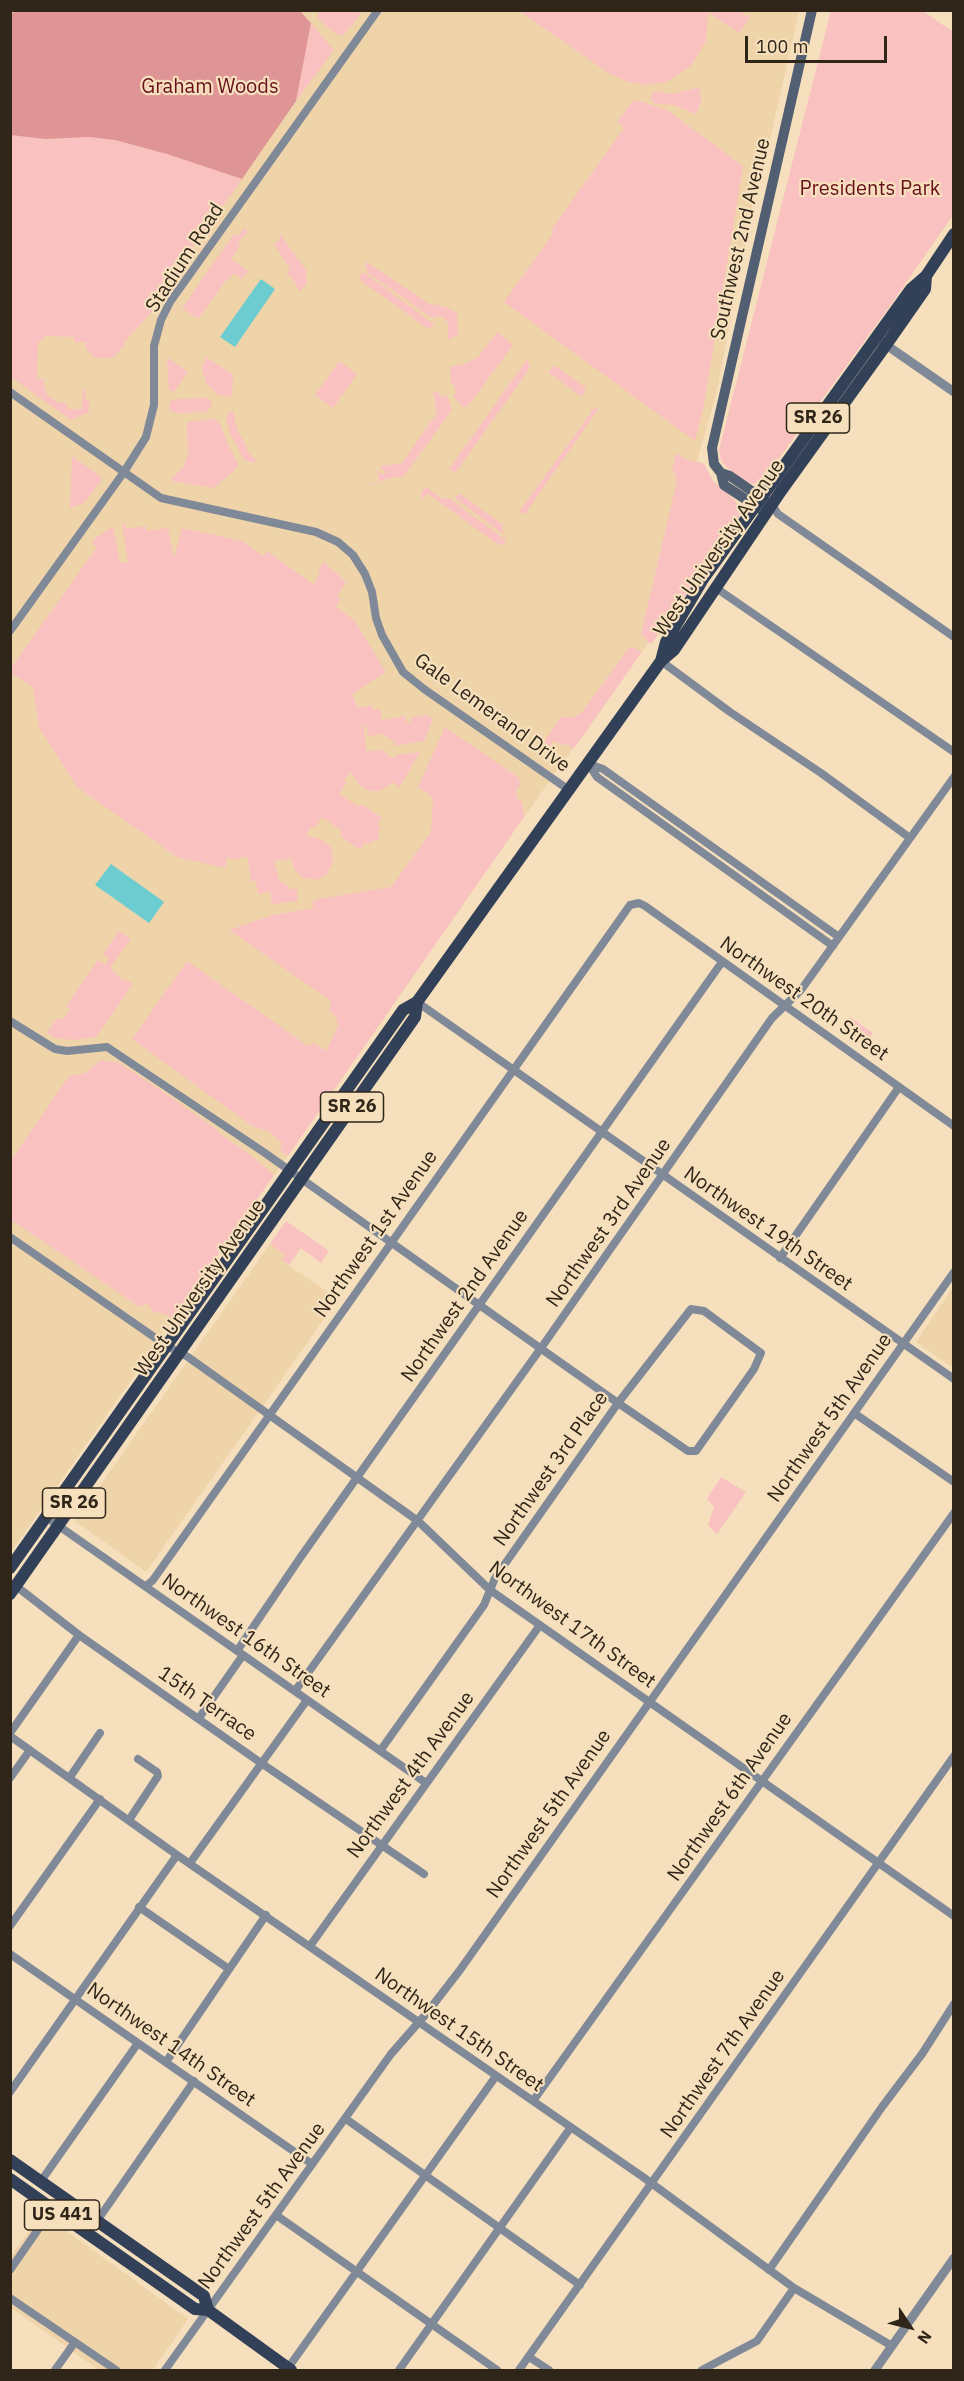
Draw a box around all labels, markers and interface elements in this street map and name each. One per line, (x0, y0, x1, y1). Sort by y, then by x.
scale bar (748, 24, 890, 62)
text: 100 m (756, 35, 808, 58)
park label: Graham Woods (141, 75, 279, 99)
street label: Southwest 2nd Avenue (706, 136, 776, 342)
park label: Presidents Park (800, 177, 940, 201)
street label: Stadium Road (141, 199, 229, 317)
road number: SR 26 (786, 403, 850, 433)
street label: West University Avenue (649, 455, 789, 641)
street label: Gale Lemerand Drive (409, 648, 575, 778)
street label: Northwest 20th Street (715, 932, 893, 1066)
road number: SR 26 (320, 1092, 384, 1122)
street label: Northwest 3rd Avenue (542, 1134, 676, 1312)
street label: Northwest 1st Avenue (309, 1146, 443, 1322)
street label: Northwest 19th Street (679, 1162, 857, 1296)
street label: West University Avenue (130, 1195, 270, 1381)
street label: Northwest 2nd Avenue (396, 1205, 534, 1387)
street label: Northwest 5th Avenue (763, 1329, 897, 1507)
street label: Northwest 3rd Place (489, 1387, 613, 1551)
road number: SR 26 (42, 1488, 106, 1518)
street label: Northwest 17th Street (484, 1556, 660, 1694)
street label: Northwest 16th Street (157, 1569, 335, 1703)
street label: 15th Terrace (153, 1661, 261, 1747)
street label: Northwest 4th Avenue (342, 1687, 480, 1863)
street label: Northwest 6th Avenue (663, 1708, 797, 1886)
street label: Northwest 5th Avenue (482, 1725, 616, 1903)
street label: Northwest 15th Street (370, 1963, 548, 2097)
street label: Northwest 7th Avenue (656, 1965, 790, 2143)
street label: Northwest 14th Street (82, 1978, 260, 2112)
street label: Northwest 5th Avenue (193, 2118, 331, 2294)
road number: US 441 (25, 2200, 100, 2230)
north arrow (880, 2297, 940, 2357)
text: N (913, 2327, 936, 2348)

